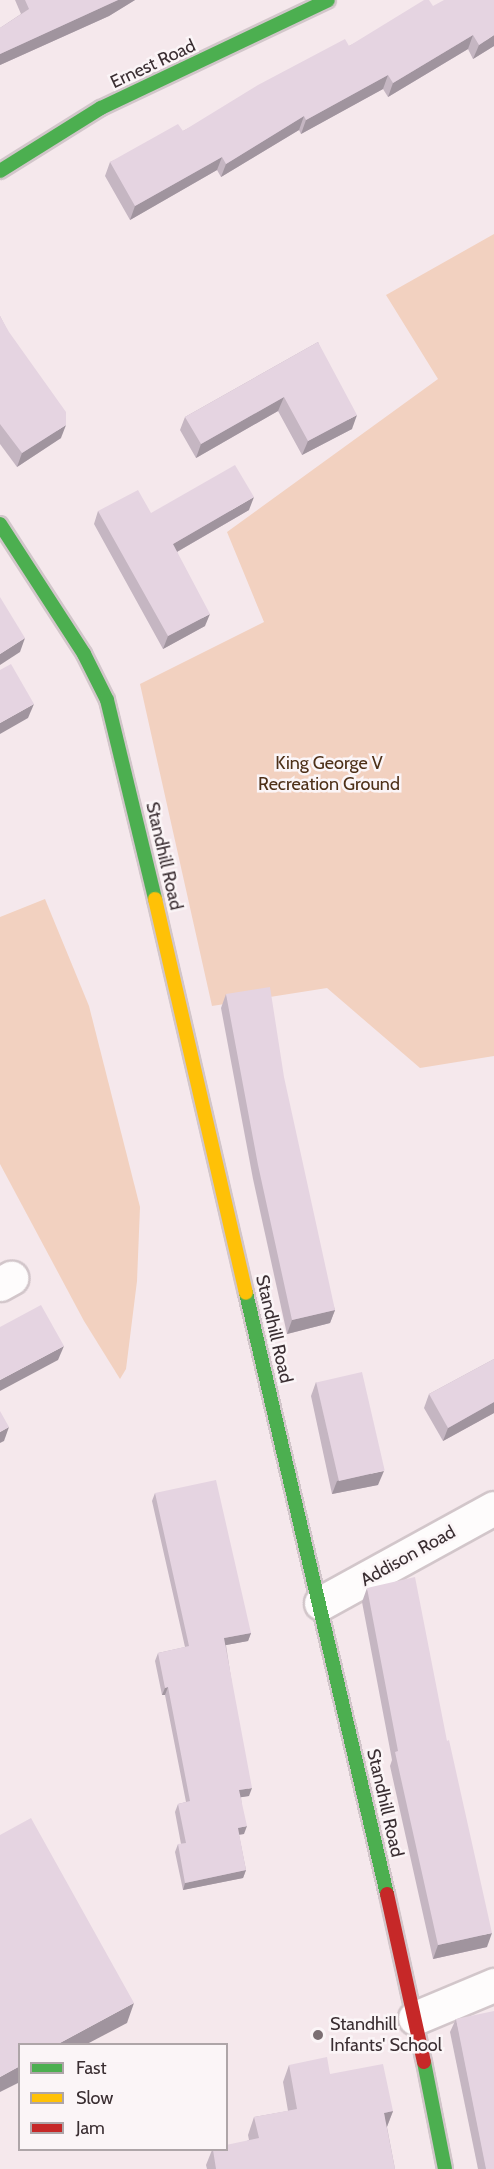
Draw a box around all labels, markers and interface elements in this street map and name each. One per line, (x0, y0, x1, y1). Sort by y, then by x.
street label: Ernest Road (107, 35, 199, 93)
park label: King George V Recreation Ground (258, 753, 400, 795)
street label: Standhill Road (141, 800, 187, 912)
street label: Standhill Road (251, 1273, 297, 1385)
street label: Addison Road (357, 1521, 459, 1591)
street label: Standhill Road (362, 1747, 408, 1859)
place label: Standhill Infants' School (330, 2014, 442, 2056)
marker: Standhill Infants' School (311, 2028, 325, 2042)
legend (18, 2043, 228, 2151)
text: Fast (76, 2057, 107, 2079)
text: Slow (76, 2087, 113, 2109)
text: Jam (76, 2117, 105, 2139)

